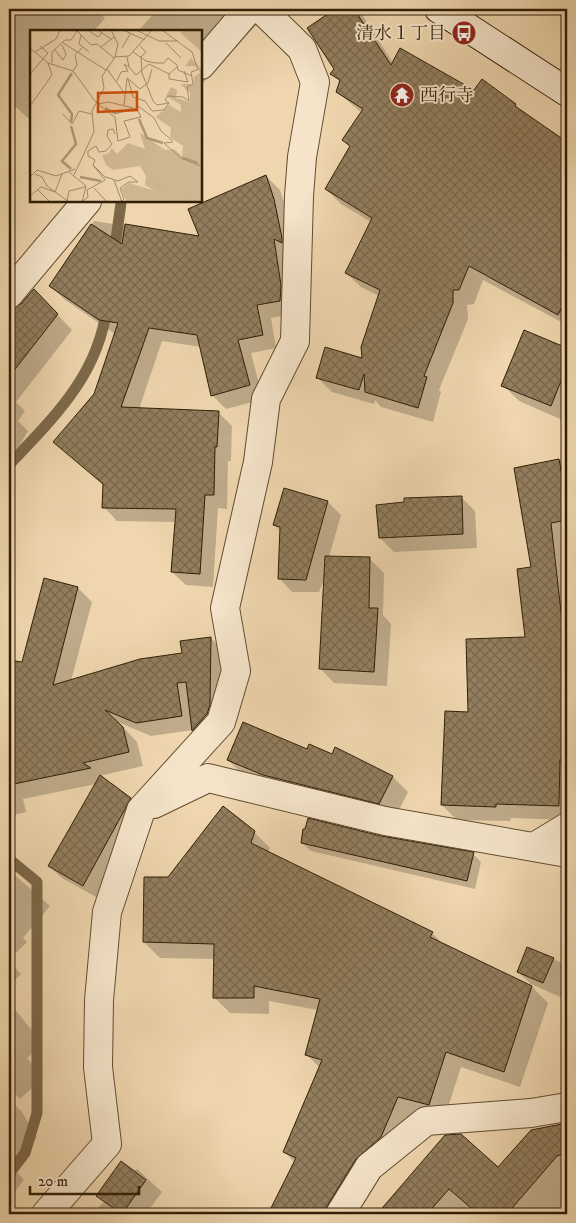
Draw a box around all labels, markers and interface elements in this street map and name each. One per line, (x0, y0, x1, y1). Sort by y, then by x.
bus stop icon: 清水１丁目 (451, 20, 477, 46)
place label: 清水１丁目 (356, 23, 446, 45)
inset map (30, 30, 202, 202)
temple icon: 西行寺 (389, 82, 415, 108)
place label: 西行寺 (420, 85, 474, 107)
scale bar (30, 1163, 139, 1195)
text: 20 m (38, 1172, 68, 1191)

